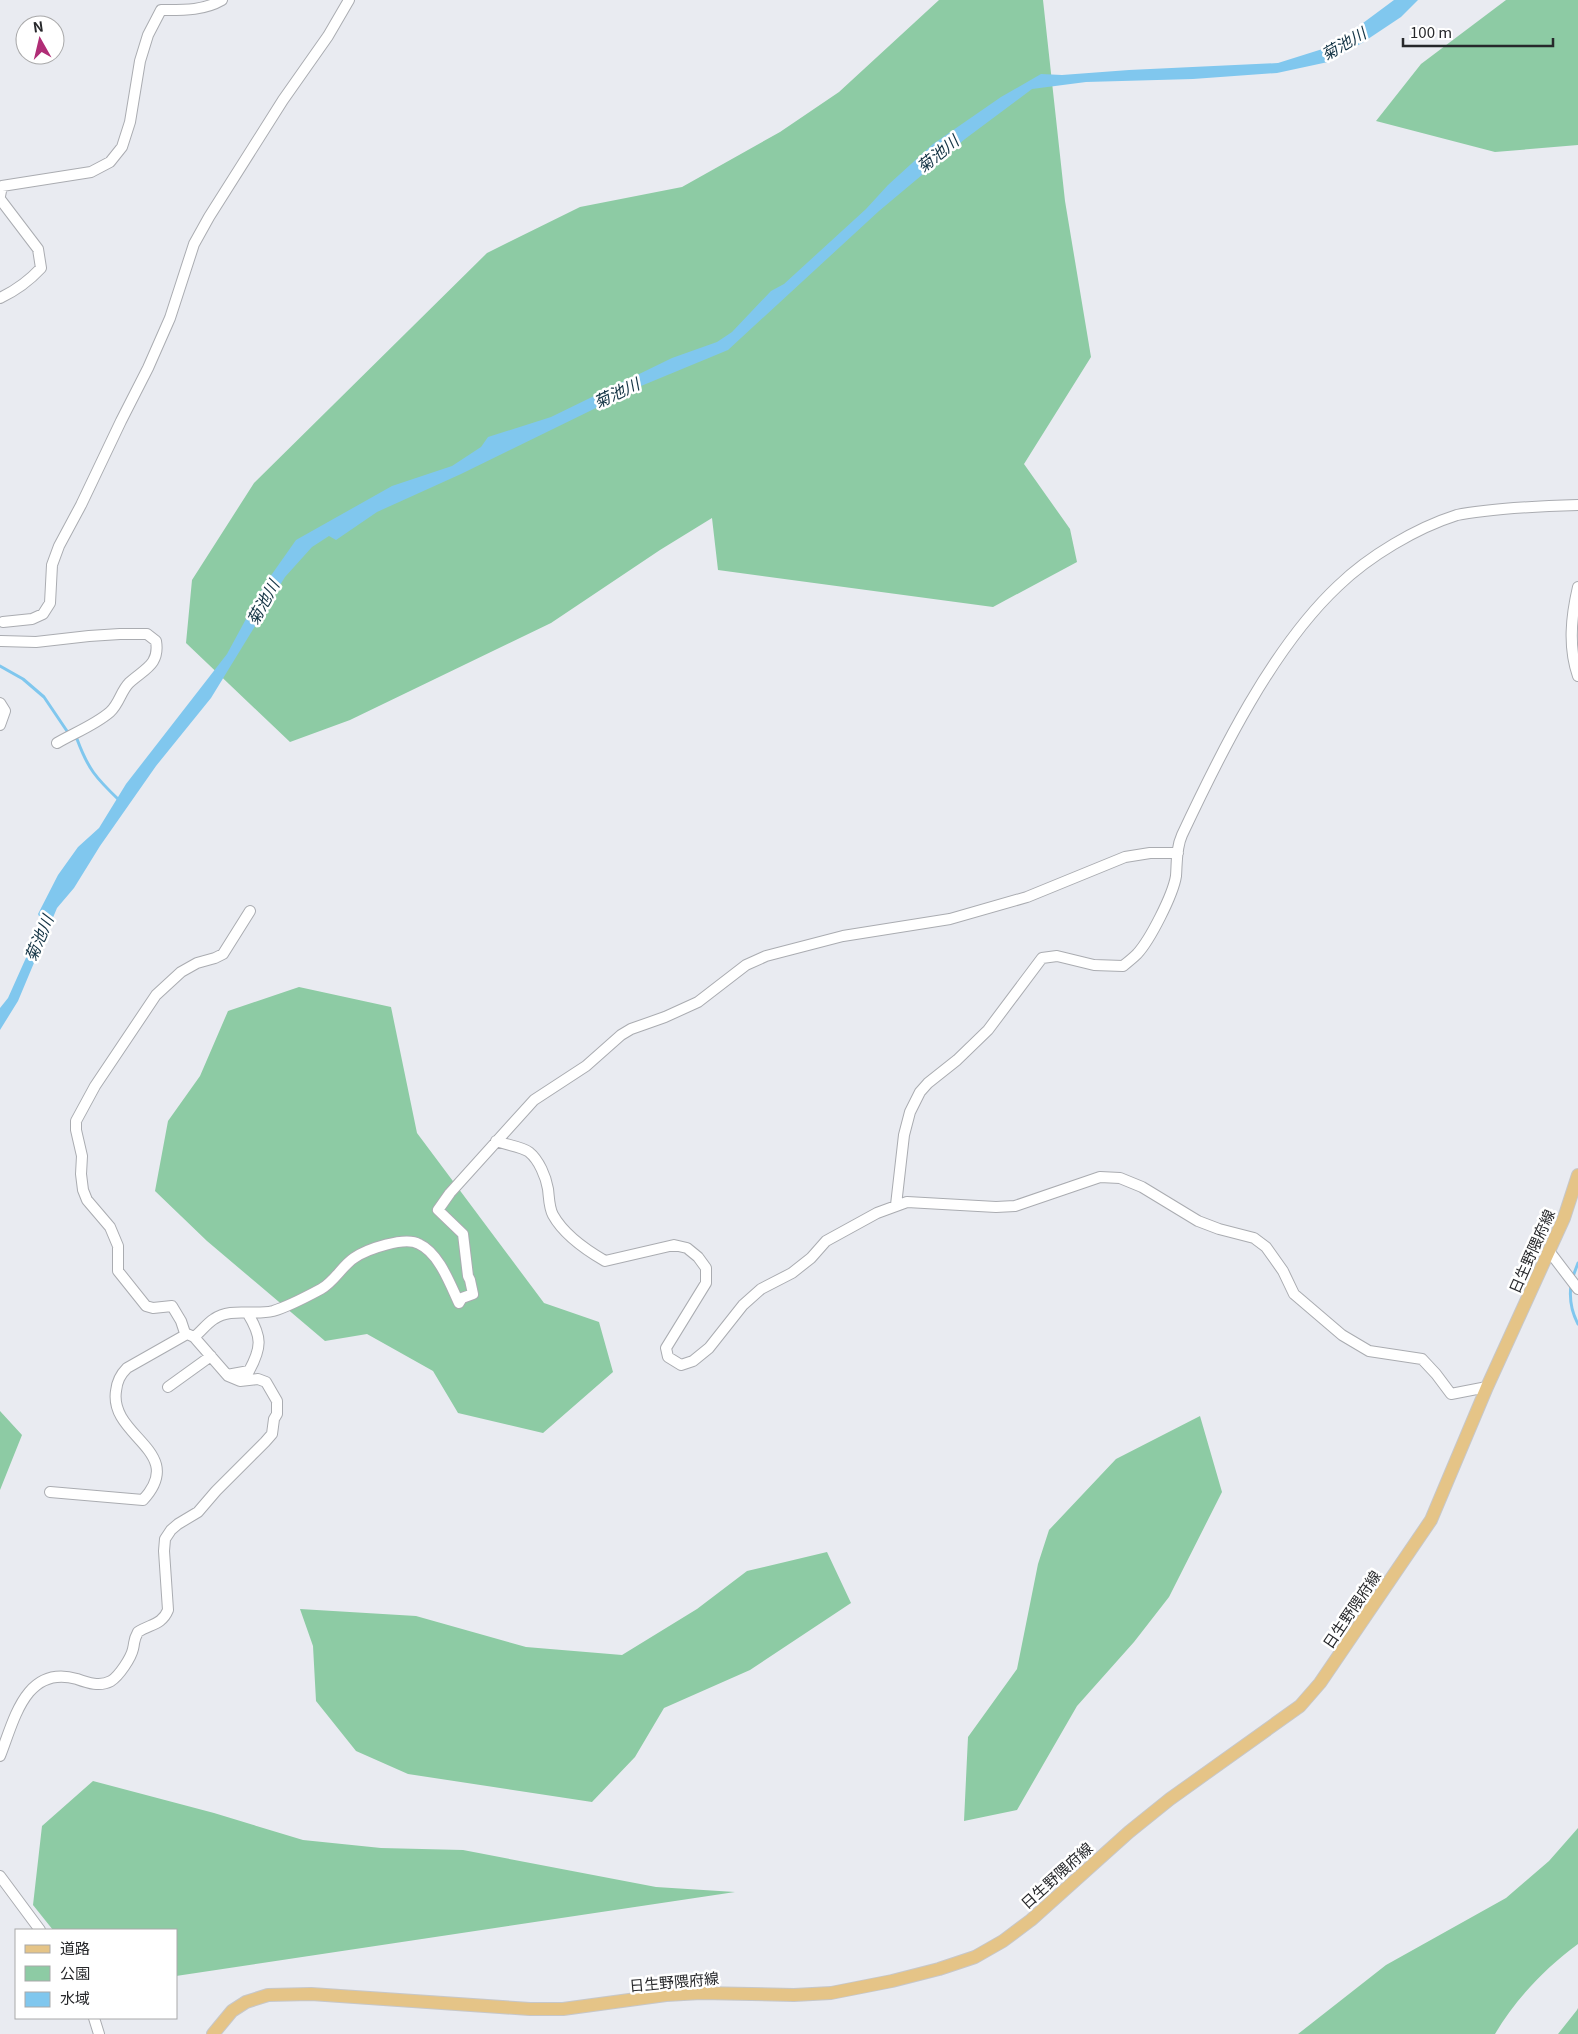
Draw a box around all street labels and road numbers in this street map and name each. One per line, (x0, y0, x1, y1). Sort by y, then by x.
street label: 日生野隈府線 (1503, 1206, 1559, 1296)
street label: 日生野隈府線 (1317, 1566, 1385, 1652)
street label: 日生野隈府線 (1016, 1837, 1096, 1913)
street label: 日生野隈府線 (628, 1967, 720, 1995)

